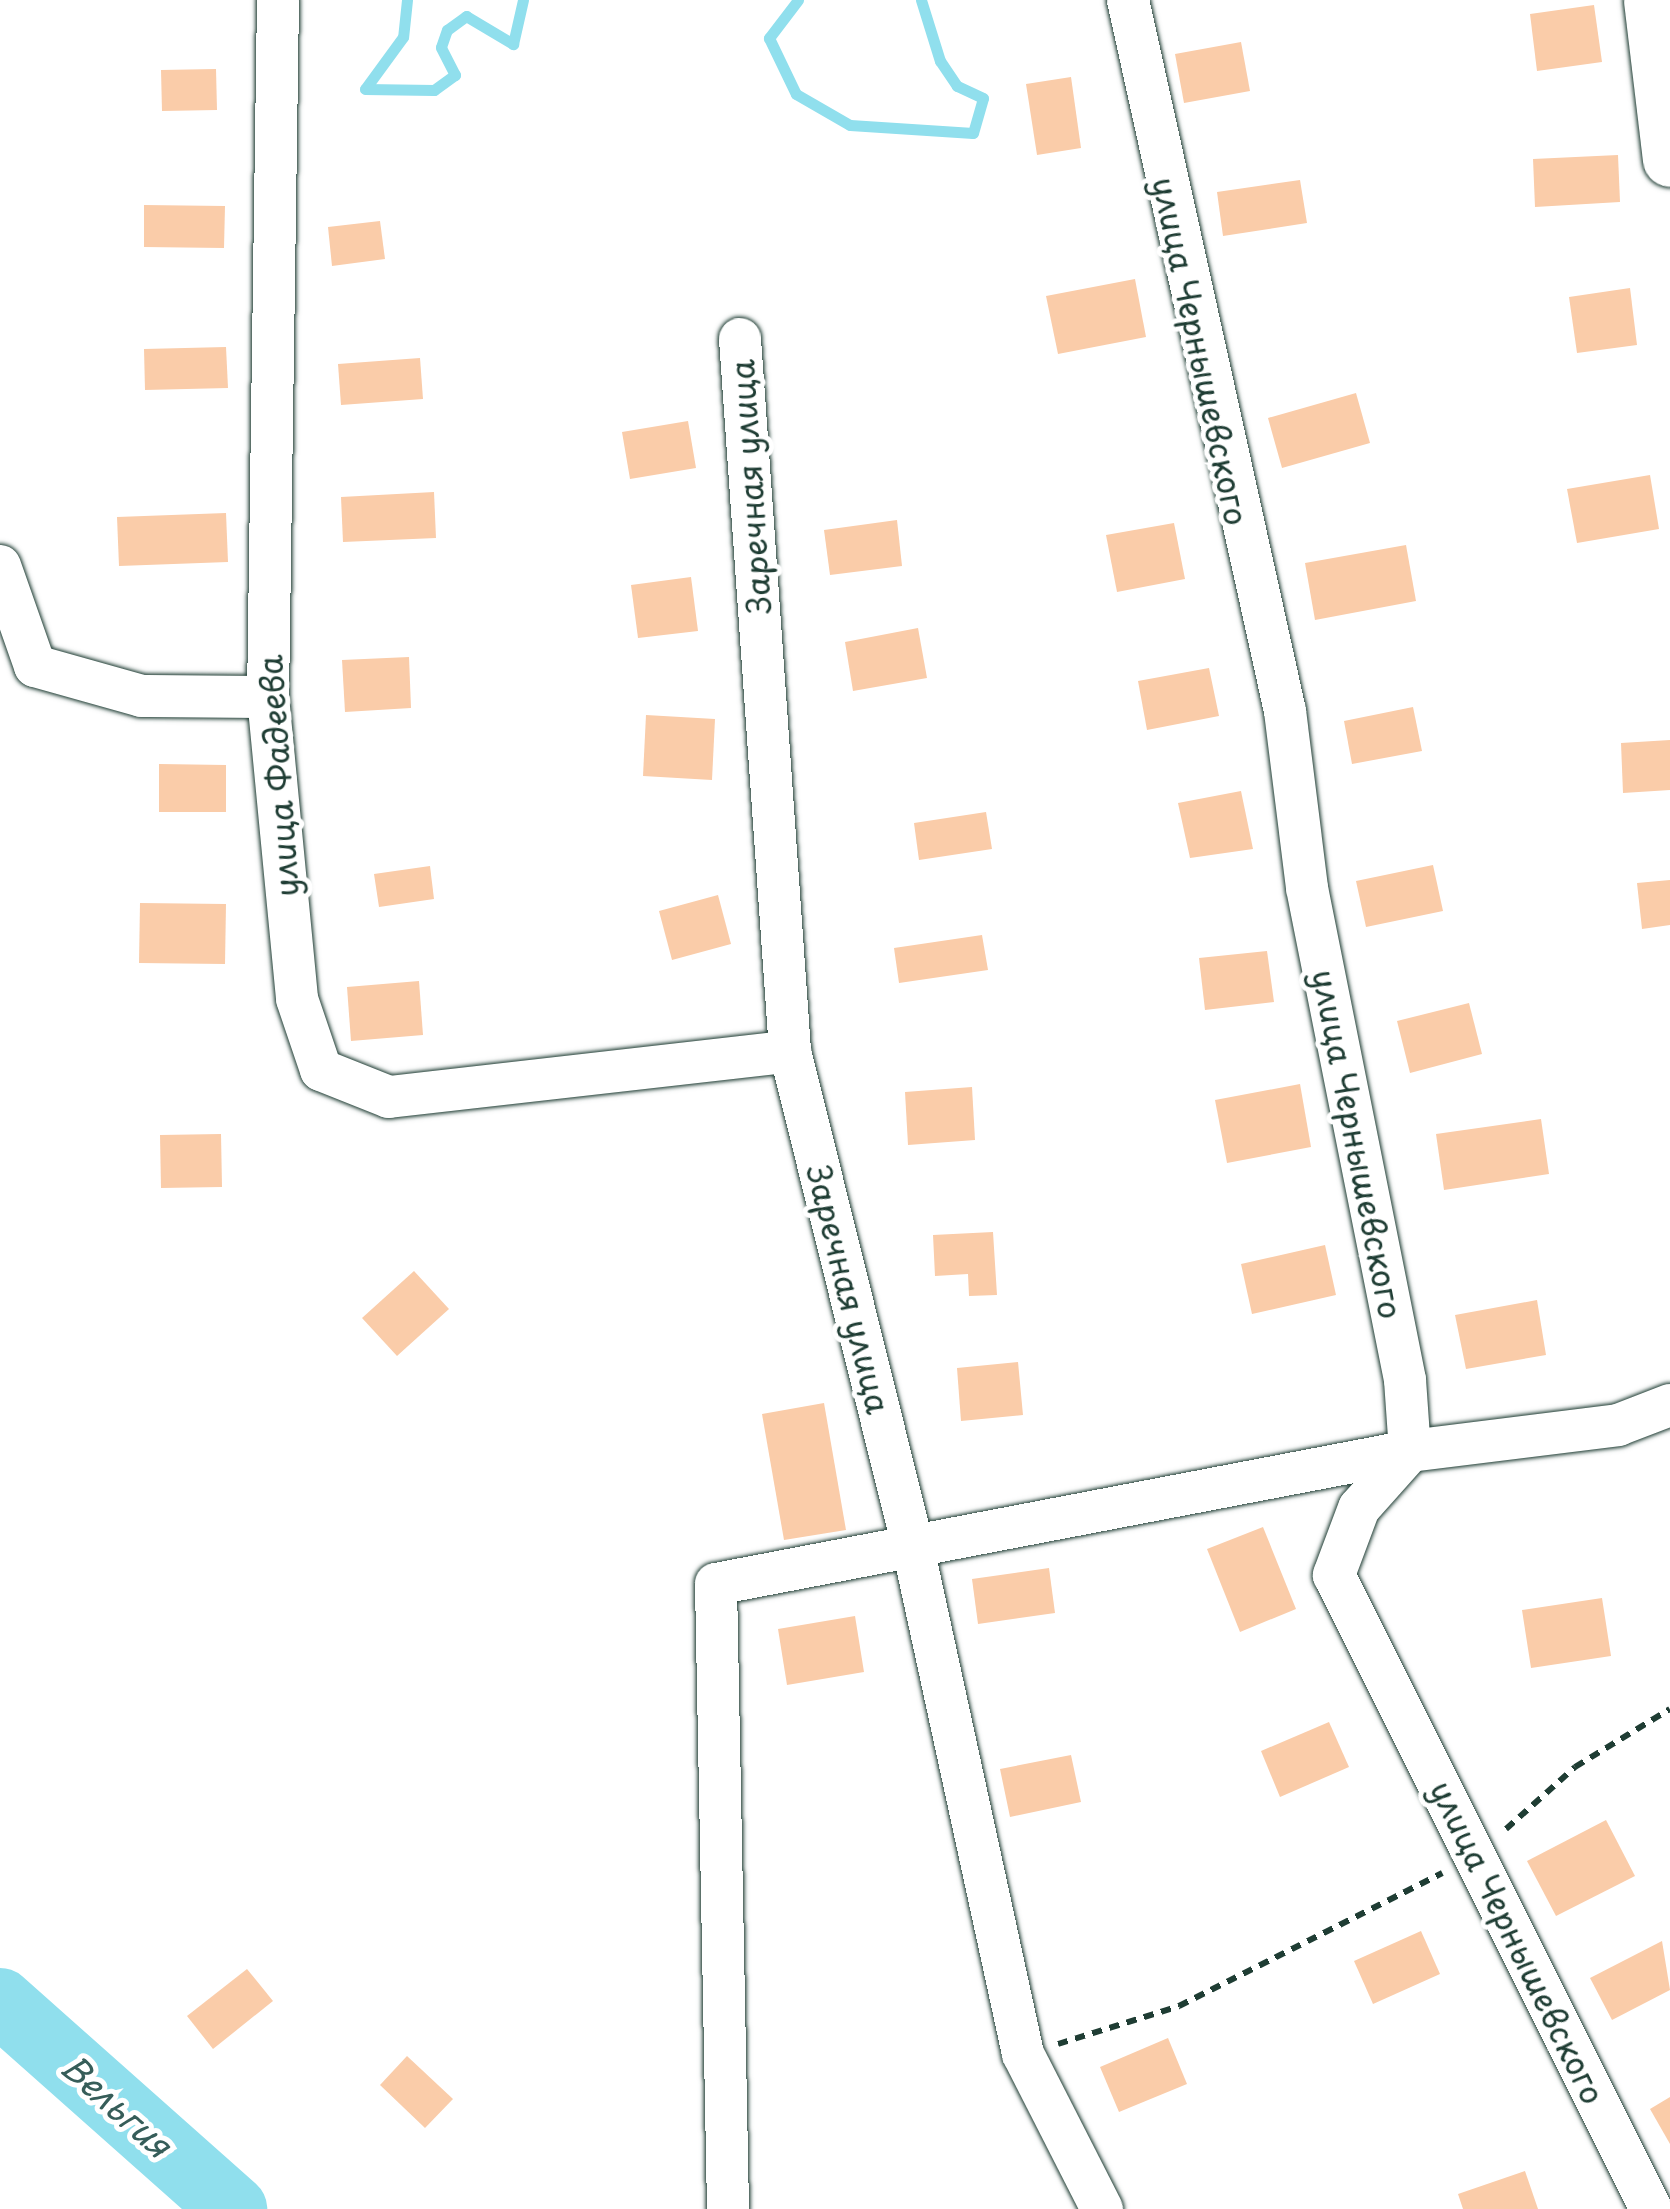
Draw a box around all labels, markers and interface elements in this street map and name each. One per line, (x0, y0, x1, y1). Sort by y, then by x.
street label: улица Чернышевского (1145, 173, 1257, 529)
street label: Заречная улица (722, 357, 778, 617)
street label: улица Фадеева (250, 654, 306, 898)
street label: улица Чернышевского (1305, 965, 1411, 1323)
street label: Заречная улица (799, 1160, 899, 1418)
street label: улица Чернышевского (1423, 1773, 1613, 2111)
water label: Вельгия (53, 2045, 181, 2165)

